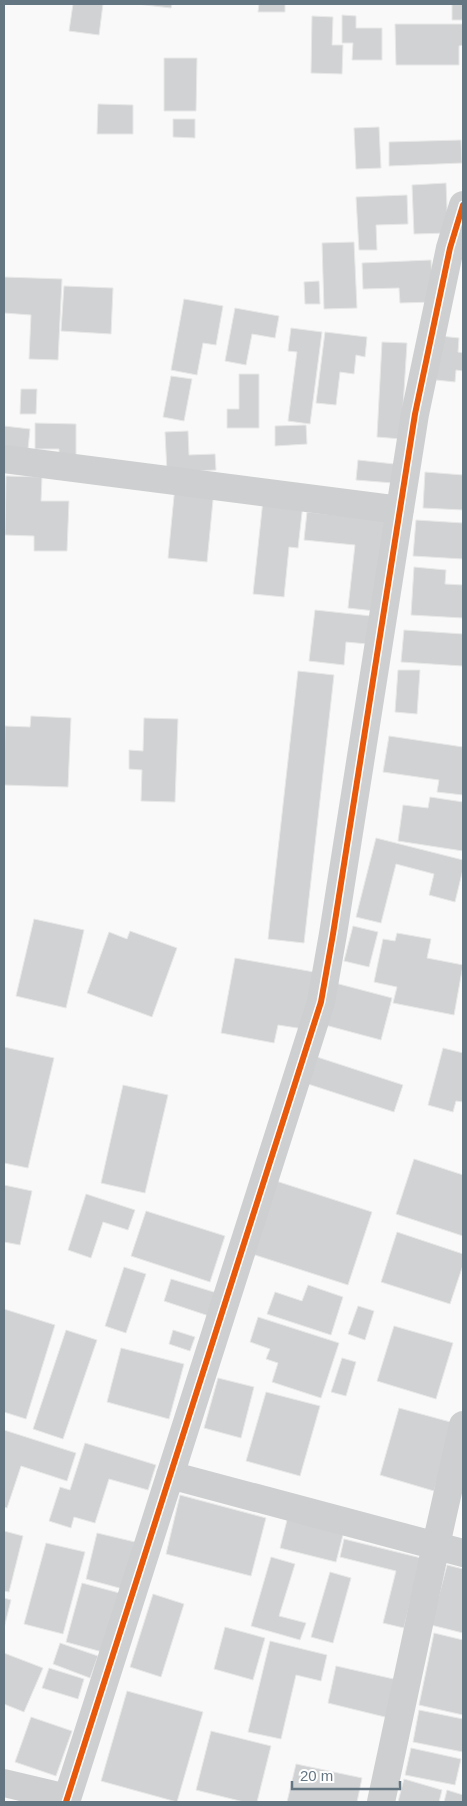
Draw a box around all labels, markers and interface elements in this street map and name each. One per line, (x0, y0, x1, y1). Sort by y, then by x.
scale bar (292, 1758, 400, 1790)
text: 20 m (300, 1767, 333, 1784)

